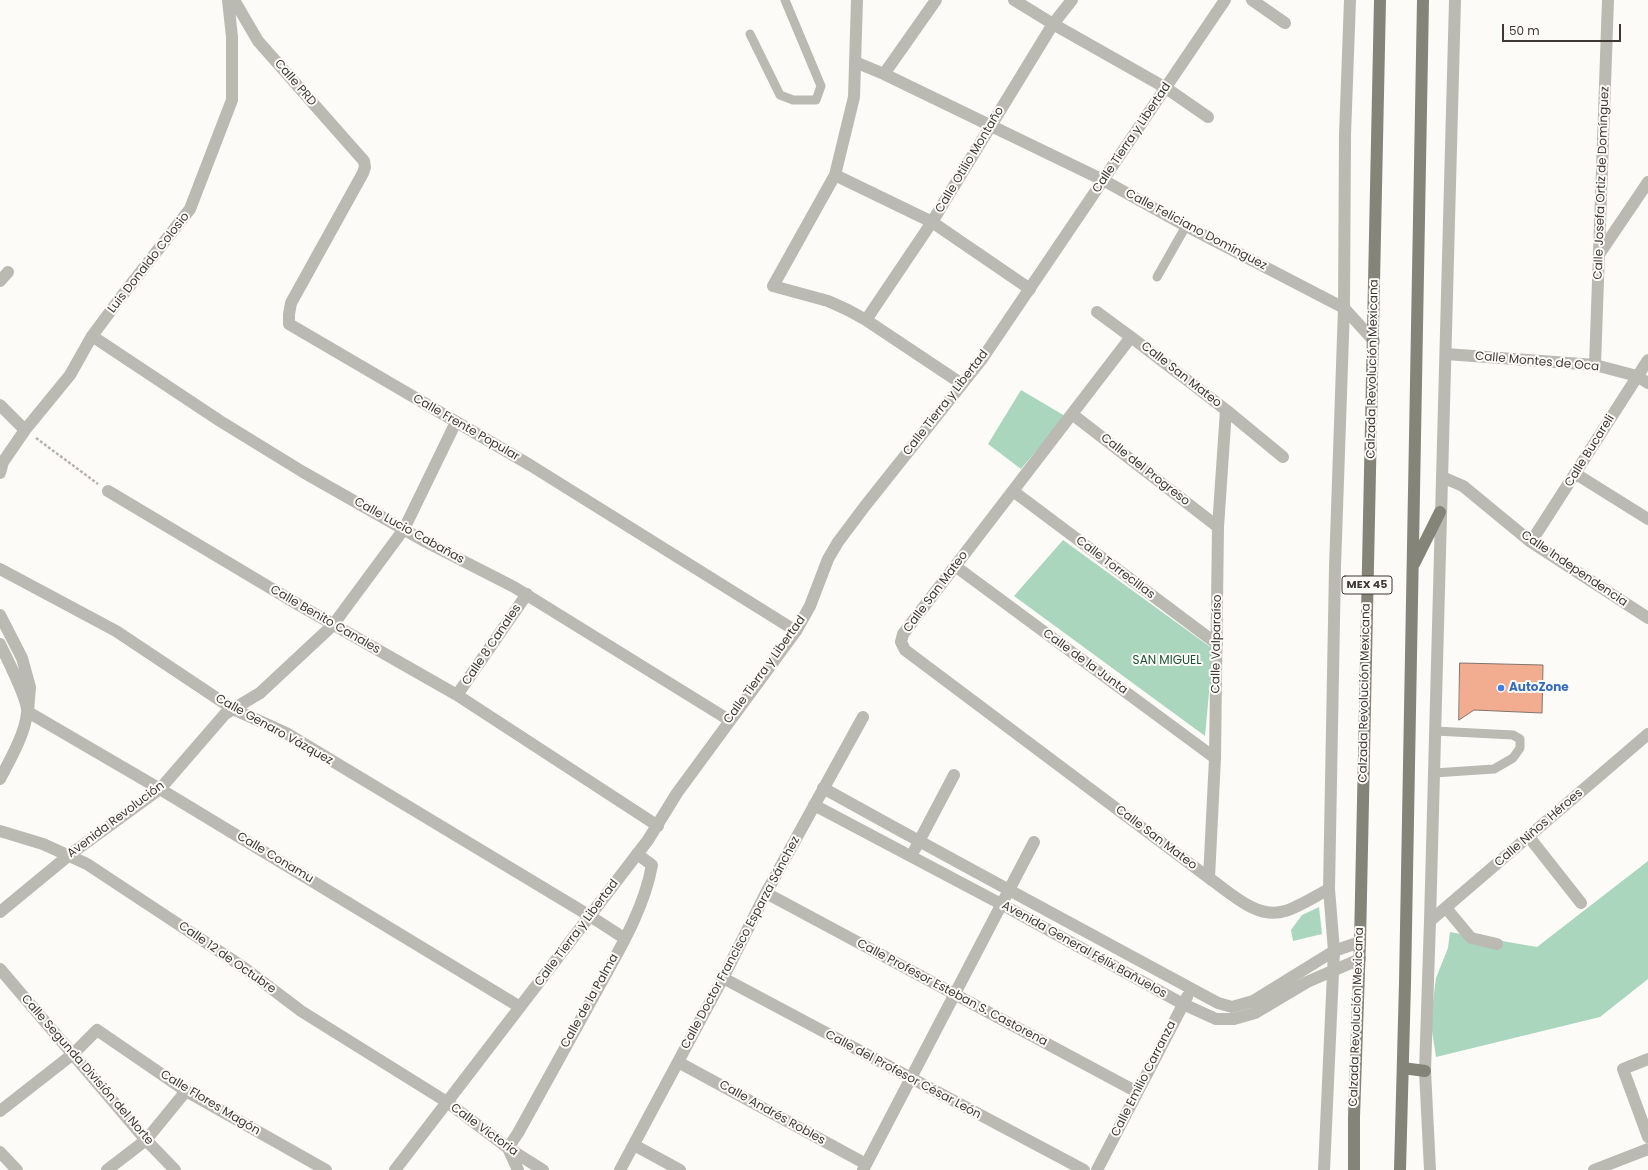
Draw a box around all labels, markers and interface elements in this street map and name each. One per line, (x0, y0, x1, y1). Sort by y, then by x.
scale bar (1504, 16, 1623, 42)
text: 50 m (1509, 22, 1540, 39)
street label: Calle PRD (271, 57, 319, 109)
street label: Calle Tierra y Libertad (1090, 80, 1174, 196)
street label: Calle Josefa Ortiz de Domínguez (1591, 86, 1613, 280)
street label: Calle Otilio Montaño (933, 104, 1007, 216)
street label: Calle Feliciano Domínguez (1123, 187, 1269, 273)
street label: Luis Donaldo Colosio (105, 210, 193, 316)
street label: Calzada Revolución Mexicana (1364, 279, 1382, 459)
street label: Calle San Mateo (1138, 339, 1224, 411)
street label: Calle Tierra y Libertad (900, 347, 992, 459)
street label: Calle Montes de Oca (1474, 349, 1600, 375)
street label: Calle Frente Popular (410, 392, 522, 464)
street label: Calle Bucareli (1562, 412, 1618, 490)
street label: Calle del Progreso (1098, 431, 1192, 509)
street label: Calle Lucio Cabañas (351, 495, 467, 567)
street label: Calle Independencia (1518, 528, 1630, 610)
street label: Calle Torrecillas (1073, 534, 1157, 602)
street label: Calle San Mateo (901, 549, 971, 635)
road number: MEX 45 (1342, 576, 1392, 594)
street label: Calle Benito Canales (268, 583, 382, 657)
street label: Calle Valparaíso (1209, 594, 1225, 694)
street label: Calle 8 Canales (460, 602, 524, 688)
street label: Calzada Revolución Mexicana (1356, 603, 1374, 783)
street label: Calle Tierra y Libertad (721, 613, 809, 727)
street label: Calle de la Junta (1040, 626, 1130, 698)
park label: SAN MIGUEL (1133, 654, 1201, 668)
place label: AutoZone (1509, 681, 1569, 695)
marker: AutoZone (1496, 683, 1506, 693)
street label: Calle Genaro Vázquez (213, 692, 335, 768)
street label: Avenida Revolución (65, 779, 167, 861)
street label: Calle Niños Héroes (1492, 786, 1586, 870)
street label: Calle San Mateo (1113, 803, 1199, 873)
street label: Calle Conamu (234, 830, 316, 886)
street label: Calle Doctor Francisco Esparza Sánchez (679, 834, 803, 1052)
street label: Calle Tierra y Libertad (532, 877, 622, 989)
street label: Avenida General Félix Bañuelos (999, 899, 1169, 1001)
street label: Calle 12 de Octubre (176, 919, 278, 997)
street label: Calzada Revolución Mexicana (1347, 927, 1367, 1107)
street label: Calle Profesor Esteban S. Castorena (854, 937, 1050, 1049)
street label: Calle de la Palma (558, 951, 622, 1051)
street label: Calle Segunda División del Norte (18, 992, 156, 1148)
street label: Calle Emilio Carranza (1109, 1019, 1179, 1139)
street label: Calle del Profesor César León (823, 1028, 983, 1122)
street label: Calle Flores Magón (157, 1067, 263, 1139)
street label: Calle Andrés Robles (716, 1078, 828, 1148)
street label: Calle Victoria (447, 1101, 521, 1159)

